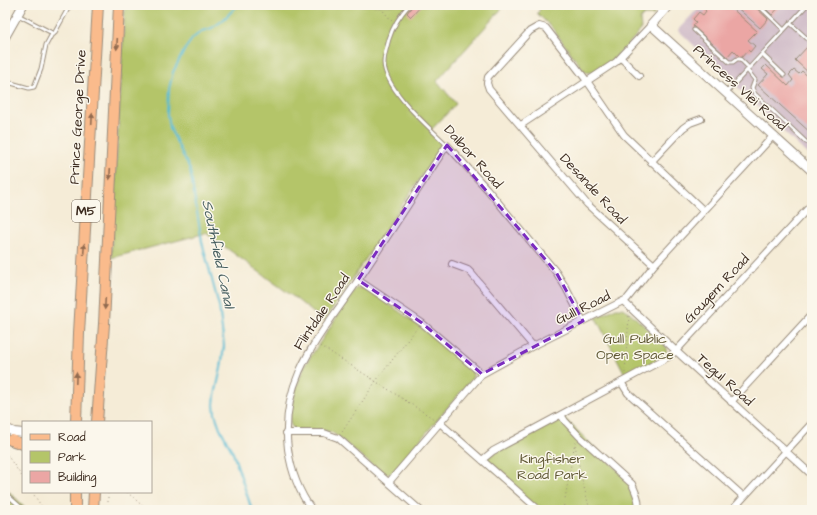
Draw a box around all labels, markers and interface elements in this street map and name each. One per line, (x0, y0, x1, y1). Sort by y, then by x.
one-way arrow (114, 38, 120, 51)
street label: Princess Vlei Road (689, 40, 791, 136)
street label: Prince George Drive (64, 49, 92, 185)
one-way arrow (88, 113, 95, 125)
street label: Dalbor Road (439, 121, 507, 193)
street label: Desande Road (555, 149, 631, 229)
one-way arrow (107, 168, 114, 180)
water label: Southfield Canal (196, 198, 240, 312)
road number: M5 (72, 200, 100, 222)
one-way arrow (80, 243, 87, 255)
street label: Gougem Road (680, 250, 754, 328)
street label: Flintdale Road (289, 270, 355, 354)
street label: Gull Road (552, 286, 614, 330)
one-way arrow (101, 298, 108, 310)
park label: Gull Public Open Space (596, 329, 674, 365)
street label: Tegul Road (692, 349, 758, 411)
one-way arrow (73, 372, 80, 384)
legend (22, 421, 152, 493)
text: Road (58, 429, 86, 446)
text: Park (58, 449, 86, 466)
park label: Kingfisher Road Park (517, 449, 587, 485)
text: Building (58, 469, 96, 487)

